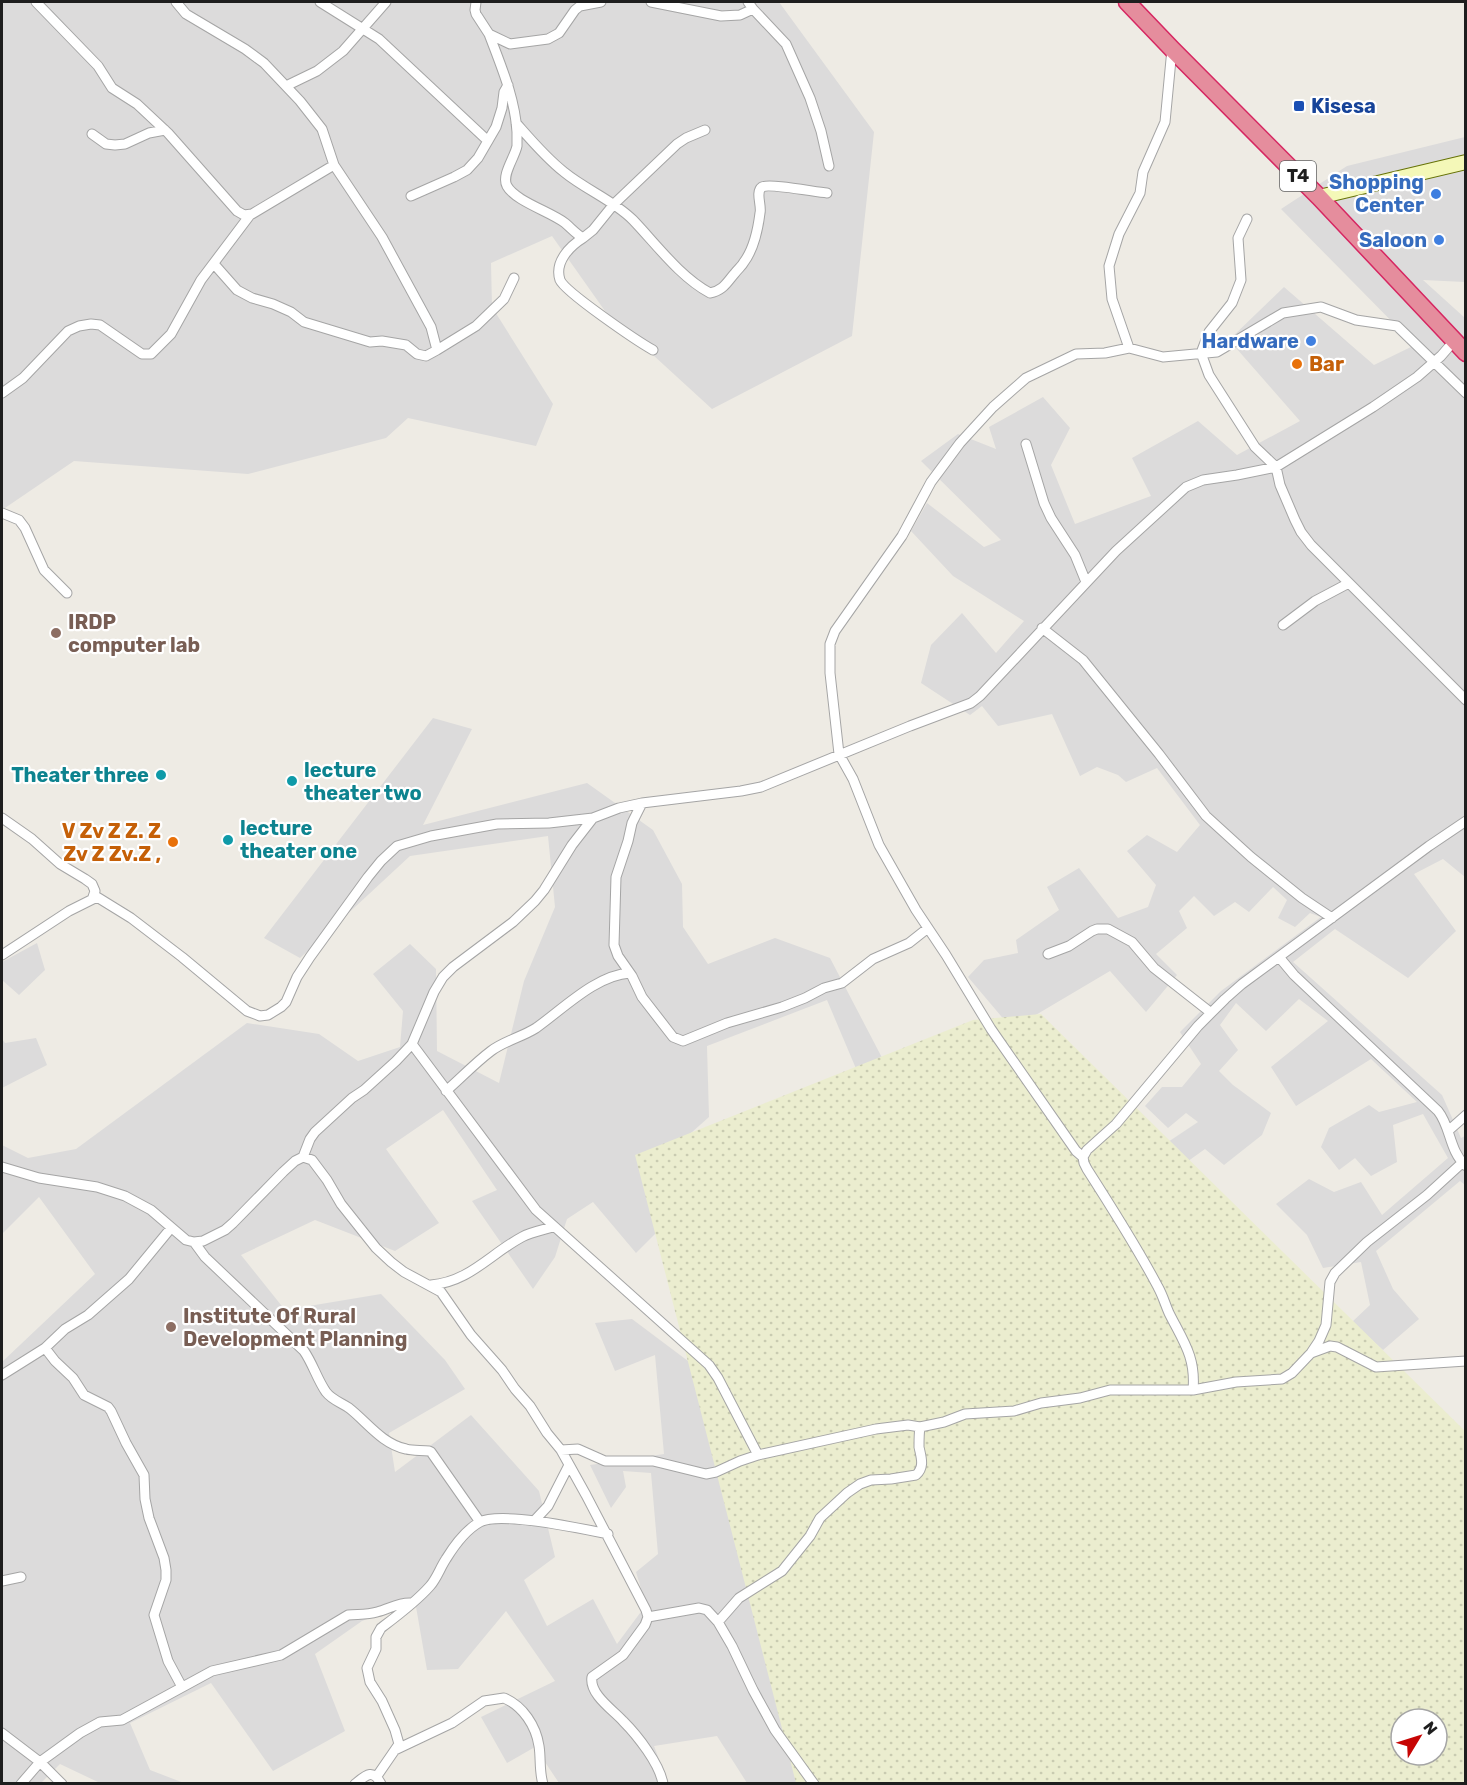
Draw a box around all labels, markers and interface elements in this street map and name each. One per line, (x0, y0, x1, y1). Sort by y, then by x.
place label: Kisesa (1311, 94, 1376, 118)
marker: Kisesa (1292, 99, 1306, 113)
road number: T4 (1280, 161, 1316, 191)
place label: Shopping Center (1329, 170, 1424, 217)
marker: Shopping Center (1429, 187, 1443, 201)
place label: Saloon (1359, 228, 1427, 252)
marker: Saloon (1432, 233, 1446, 247)
place label: Hardware (1202, 329, 1299, 353)
marker: Hardware (1304, 334, 1318, 348)
place label: Bar (1309, 352, 1344, 376)
marker: Bar (1290, 357, 1304, 371)
place label: IRDP computer lab (68, 610, 200, 657)
marker: IRDP computer lab (49, 626, 63, 640)
place label: lecture theater two (304, 758, 422, 805)
place label: Theater three (11, 763, 149, 787)
marker: Theater three (154, 768, 168, 782)
marker: lecture theater two (285, 774, 299, 788)
place label: lecture theater one (240, 816, 357, 863)
place label: V Zv Z Z. Z Zv Z Zv.Z , (62, 819, 161, 866)
marker: lecture theater one (221, 833, 235, 847)
marker: V Zv Z Z. Z Zv Z Zv.Z , (166, 835, 180, 849)
place label: Institute Of Rural Development Planning (183, 1304, 407, 1351)
marker: Institute Of Rural Development Planning (164, 1320, 178, 1334)
north arrow (1389, 1707, 1449, 1767)
text: N (1419, 1718, 1441, 1738)

